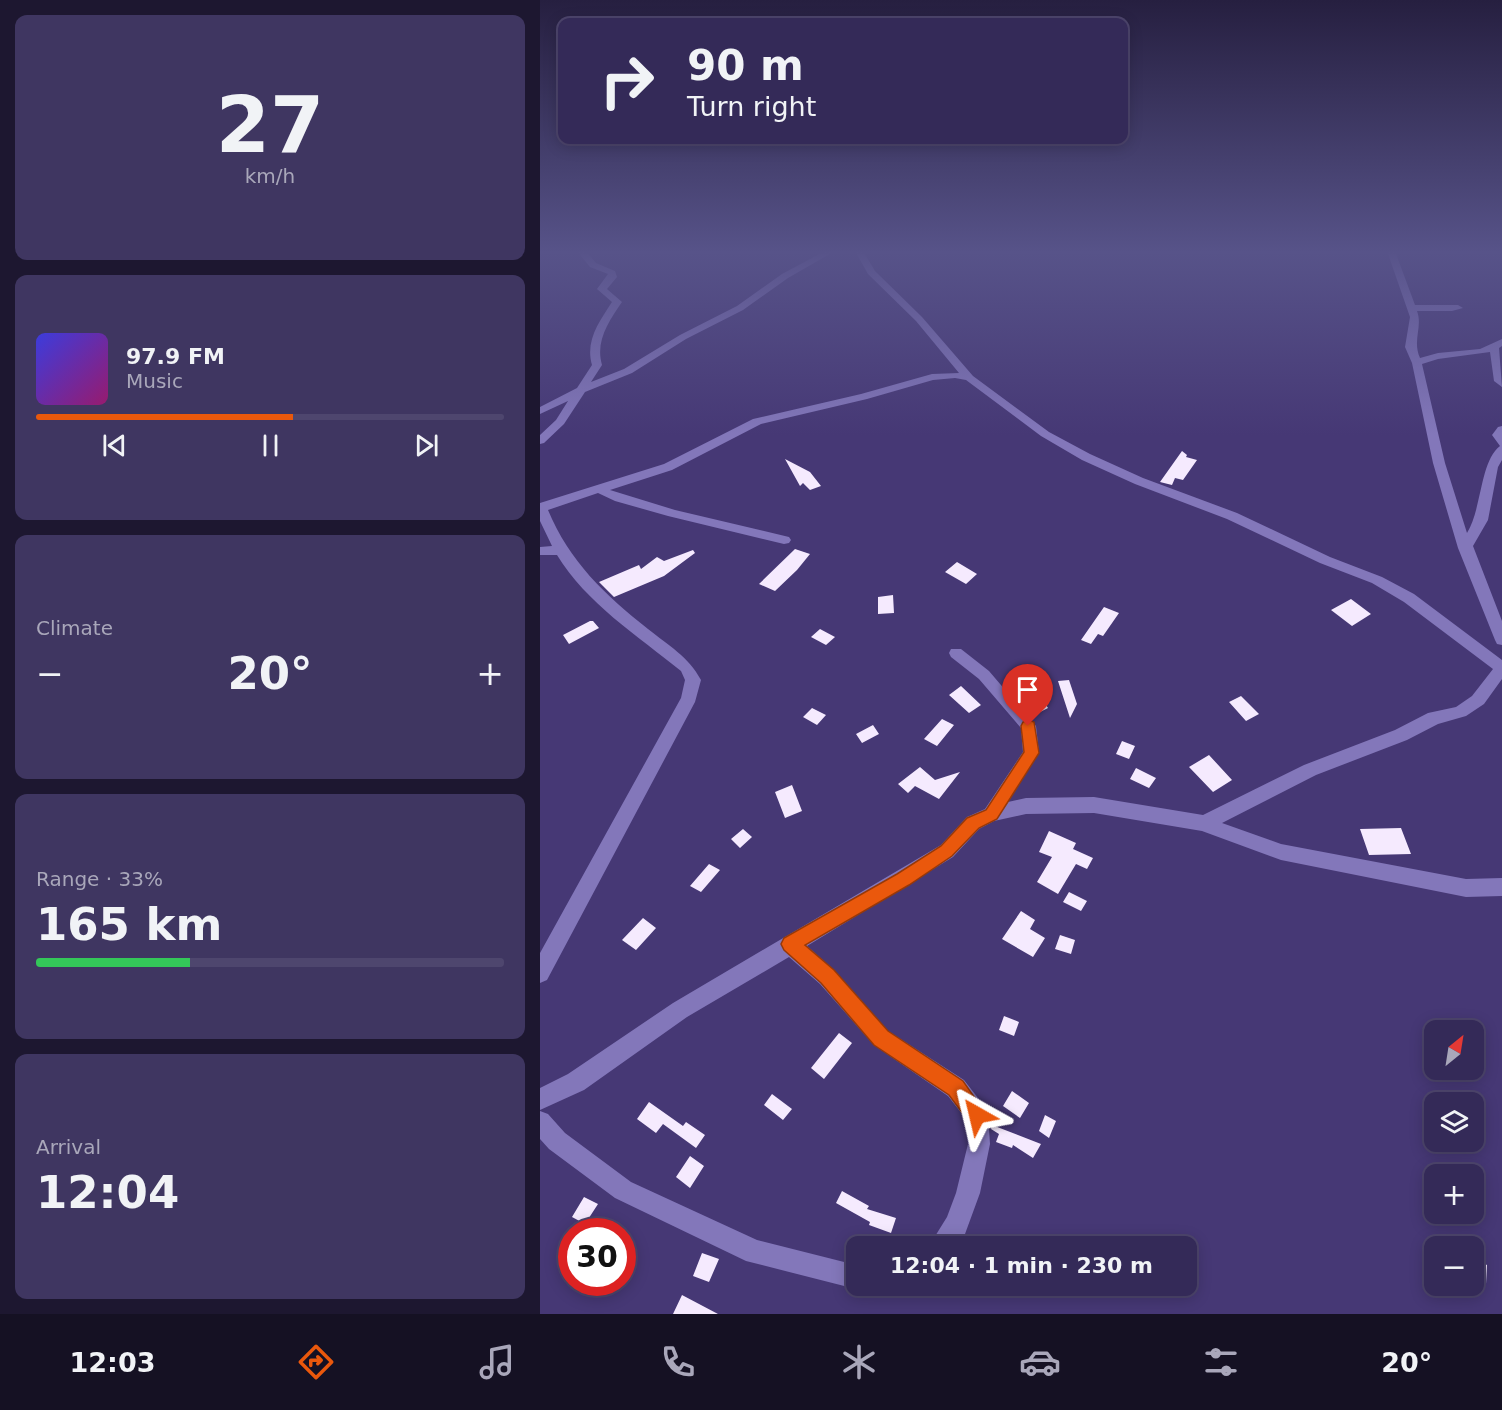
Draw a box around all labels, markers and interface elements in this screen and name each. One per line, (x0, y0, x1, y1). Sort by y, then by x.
text: 90 m (687, 41, 804, 90)
icon: right (588, 42, 666, 120)
text: 27 (216, 80, 324, 170)
text: Turn right (687, 91, 816, 122)
text: km/h (245, 164, 295, 188)
text: 97.9 FM (126, 344, 225, 369)
text: Music (126, 369, 183, 393)
icon: previous (98, 429, 131, 462)
icon: pause (254, 429, 287, 462)
icon: next (410, 429, 443, 462)
text: Climate (36, 616, 113, 640)
text: 20° (227, 647, 313, 700)
text: − (36, 654, 64, 693)
text: + (476, 654, 504, 693)
pin (1002, 664, 1053, 726)
icon: arrive (1011, 673, 1044, 706)
text: Range · 33% (36, 867, 163, 891)
text: 165 km (36, 898, 222, 951)
north arrow (1424, 1020, 1484, 1080)
map controls (1424, 1020, 1484, 1296)
position arrow (945, 1083, 1009, 1147)
button: layers (1424, 1092, 1484, 1152)
text: Arrival (36, 1135, 101, 1159)
button: + (1424, 1164, 1484, 1224)
text: 12:04 (36, 1166, 179, 1219)
speed limit sign: 30 (558, 1218, 636, 1296)
button: − (1424, 1236, 1484, 1296)
text: 12:04 · 1 min · 230 m (890, 1253, 1153, 1278)
icon: directions (295, 1341, 337, 1383)
icon: music (476, 1341, 518, 1383)
icon: phone (657, 1341, 699, 1383)
icon: climate (838, 1341, 880, 1383)
icon: car (1019, 1341, 1061, 1383)
icon: filters (1200, 1341, 1242, 1383)
text: 12:03 (70, 1347, 156, 1378)
text: 20° (1381, 1347, 1432, 1378)

